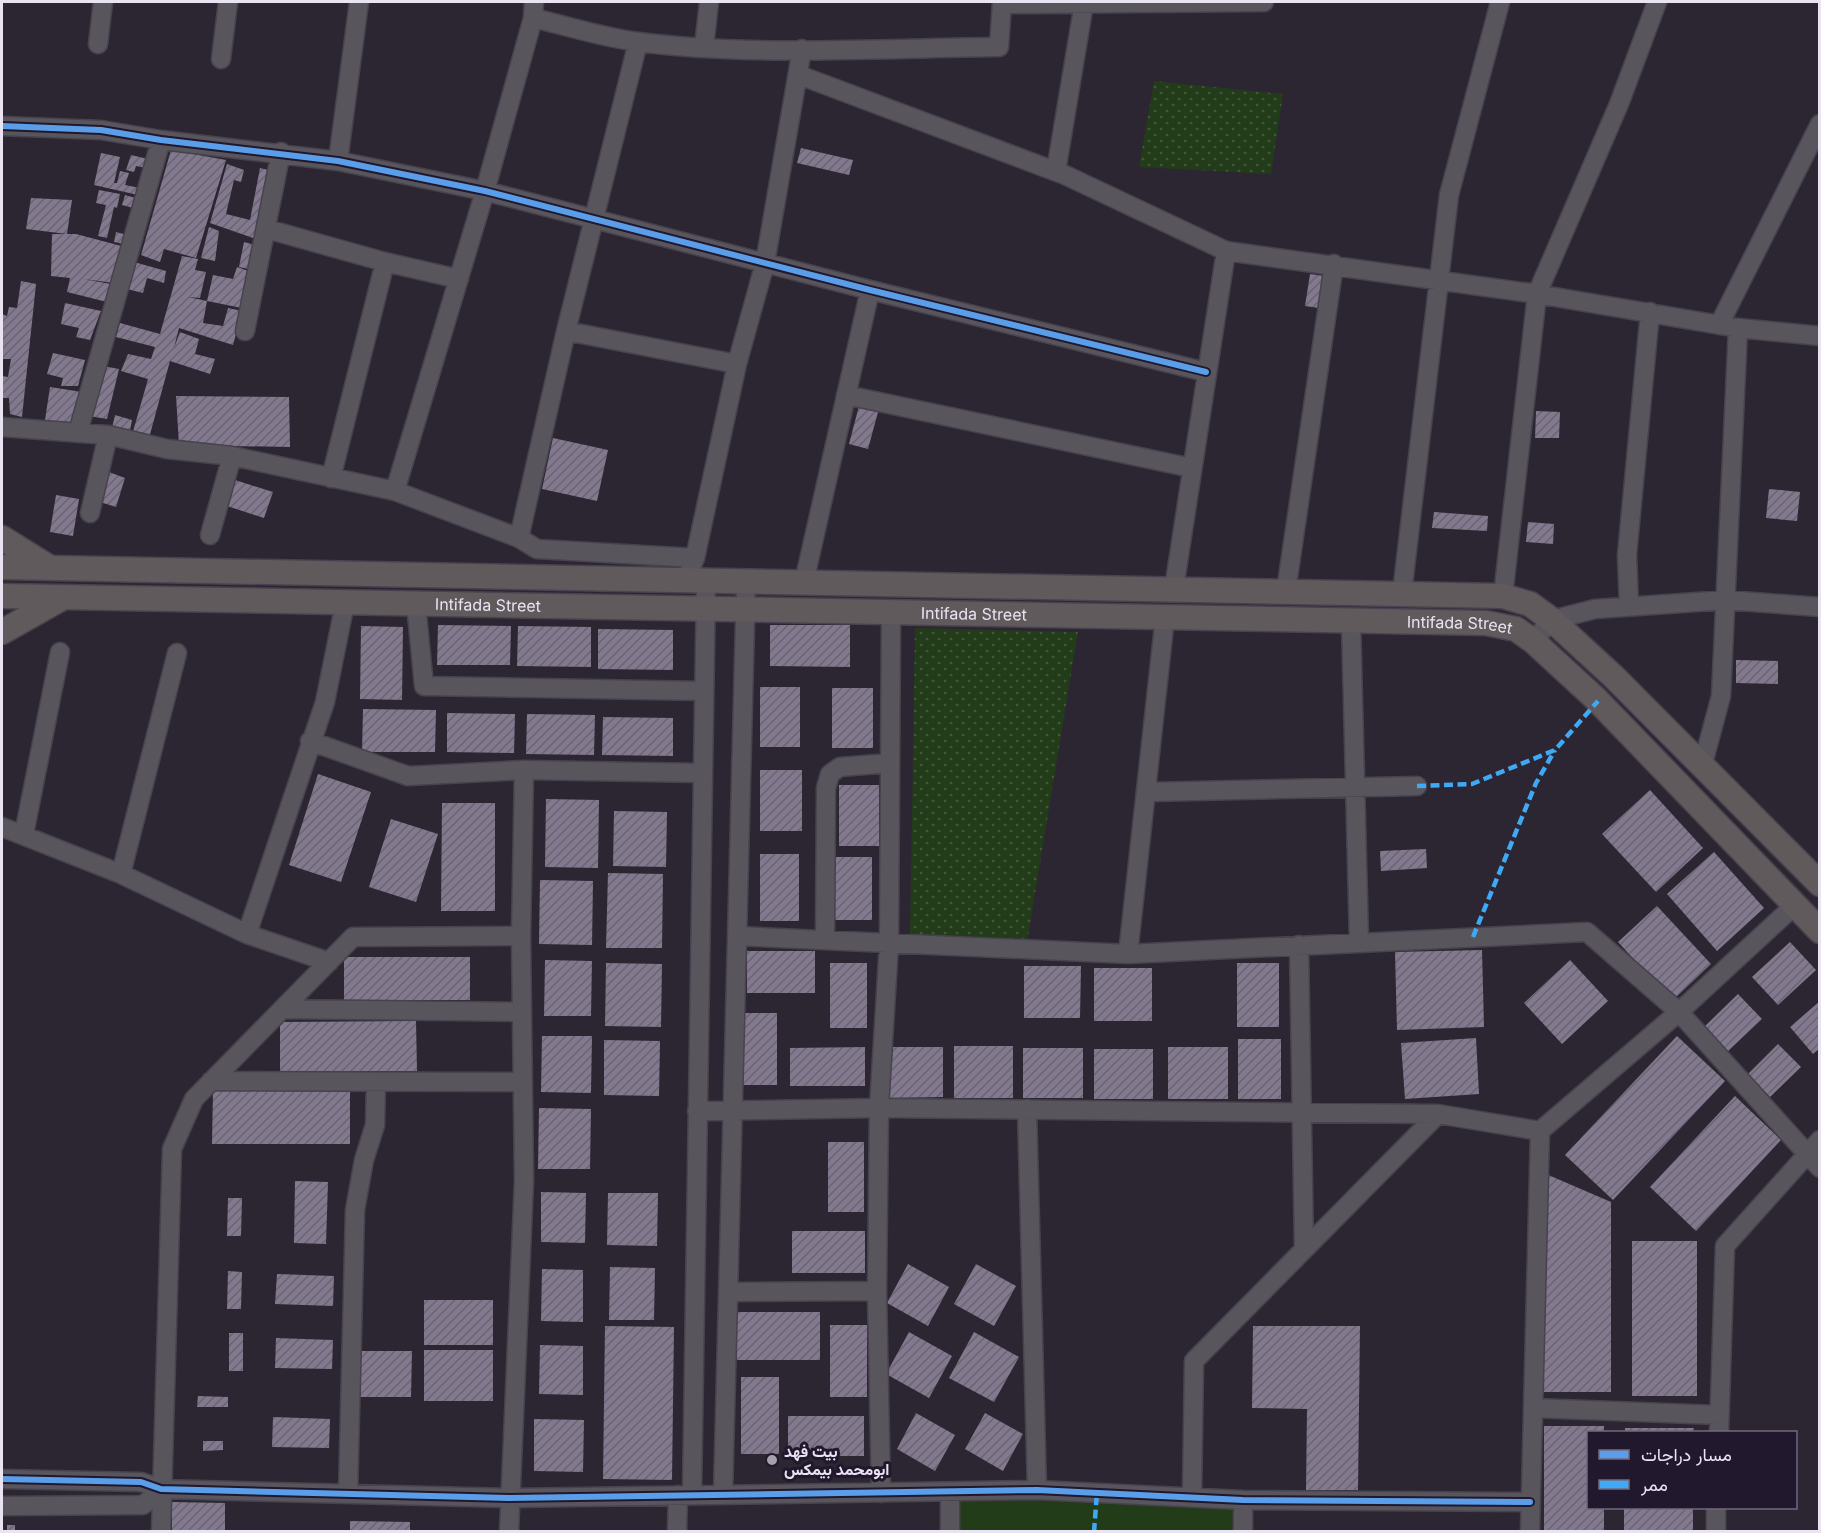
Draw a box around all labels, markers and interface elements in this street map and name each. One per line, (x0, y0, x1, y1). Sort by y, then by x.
street label: Intifada Street (435, 594, 541, 616)
street label: Intifada Street (921, 603, 1027, 625)
street label: Intifada Street (1407, 612, 1514, 638)
legend (1587, 1431, 1797, 1509)
place label: بيت فهد ابومحمد بيمكس (784, 1441, 889, 1480)
text: مسار دراجات (1641, 1444, 1732, 1466)
marker: بيت فهد ابومحمد بيمكس (765, 1453, 779, 1467)
text: ممر (1640, 1474, 1668, 1496)

